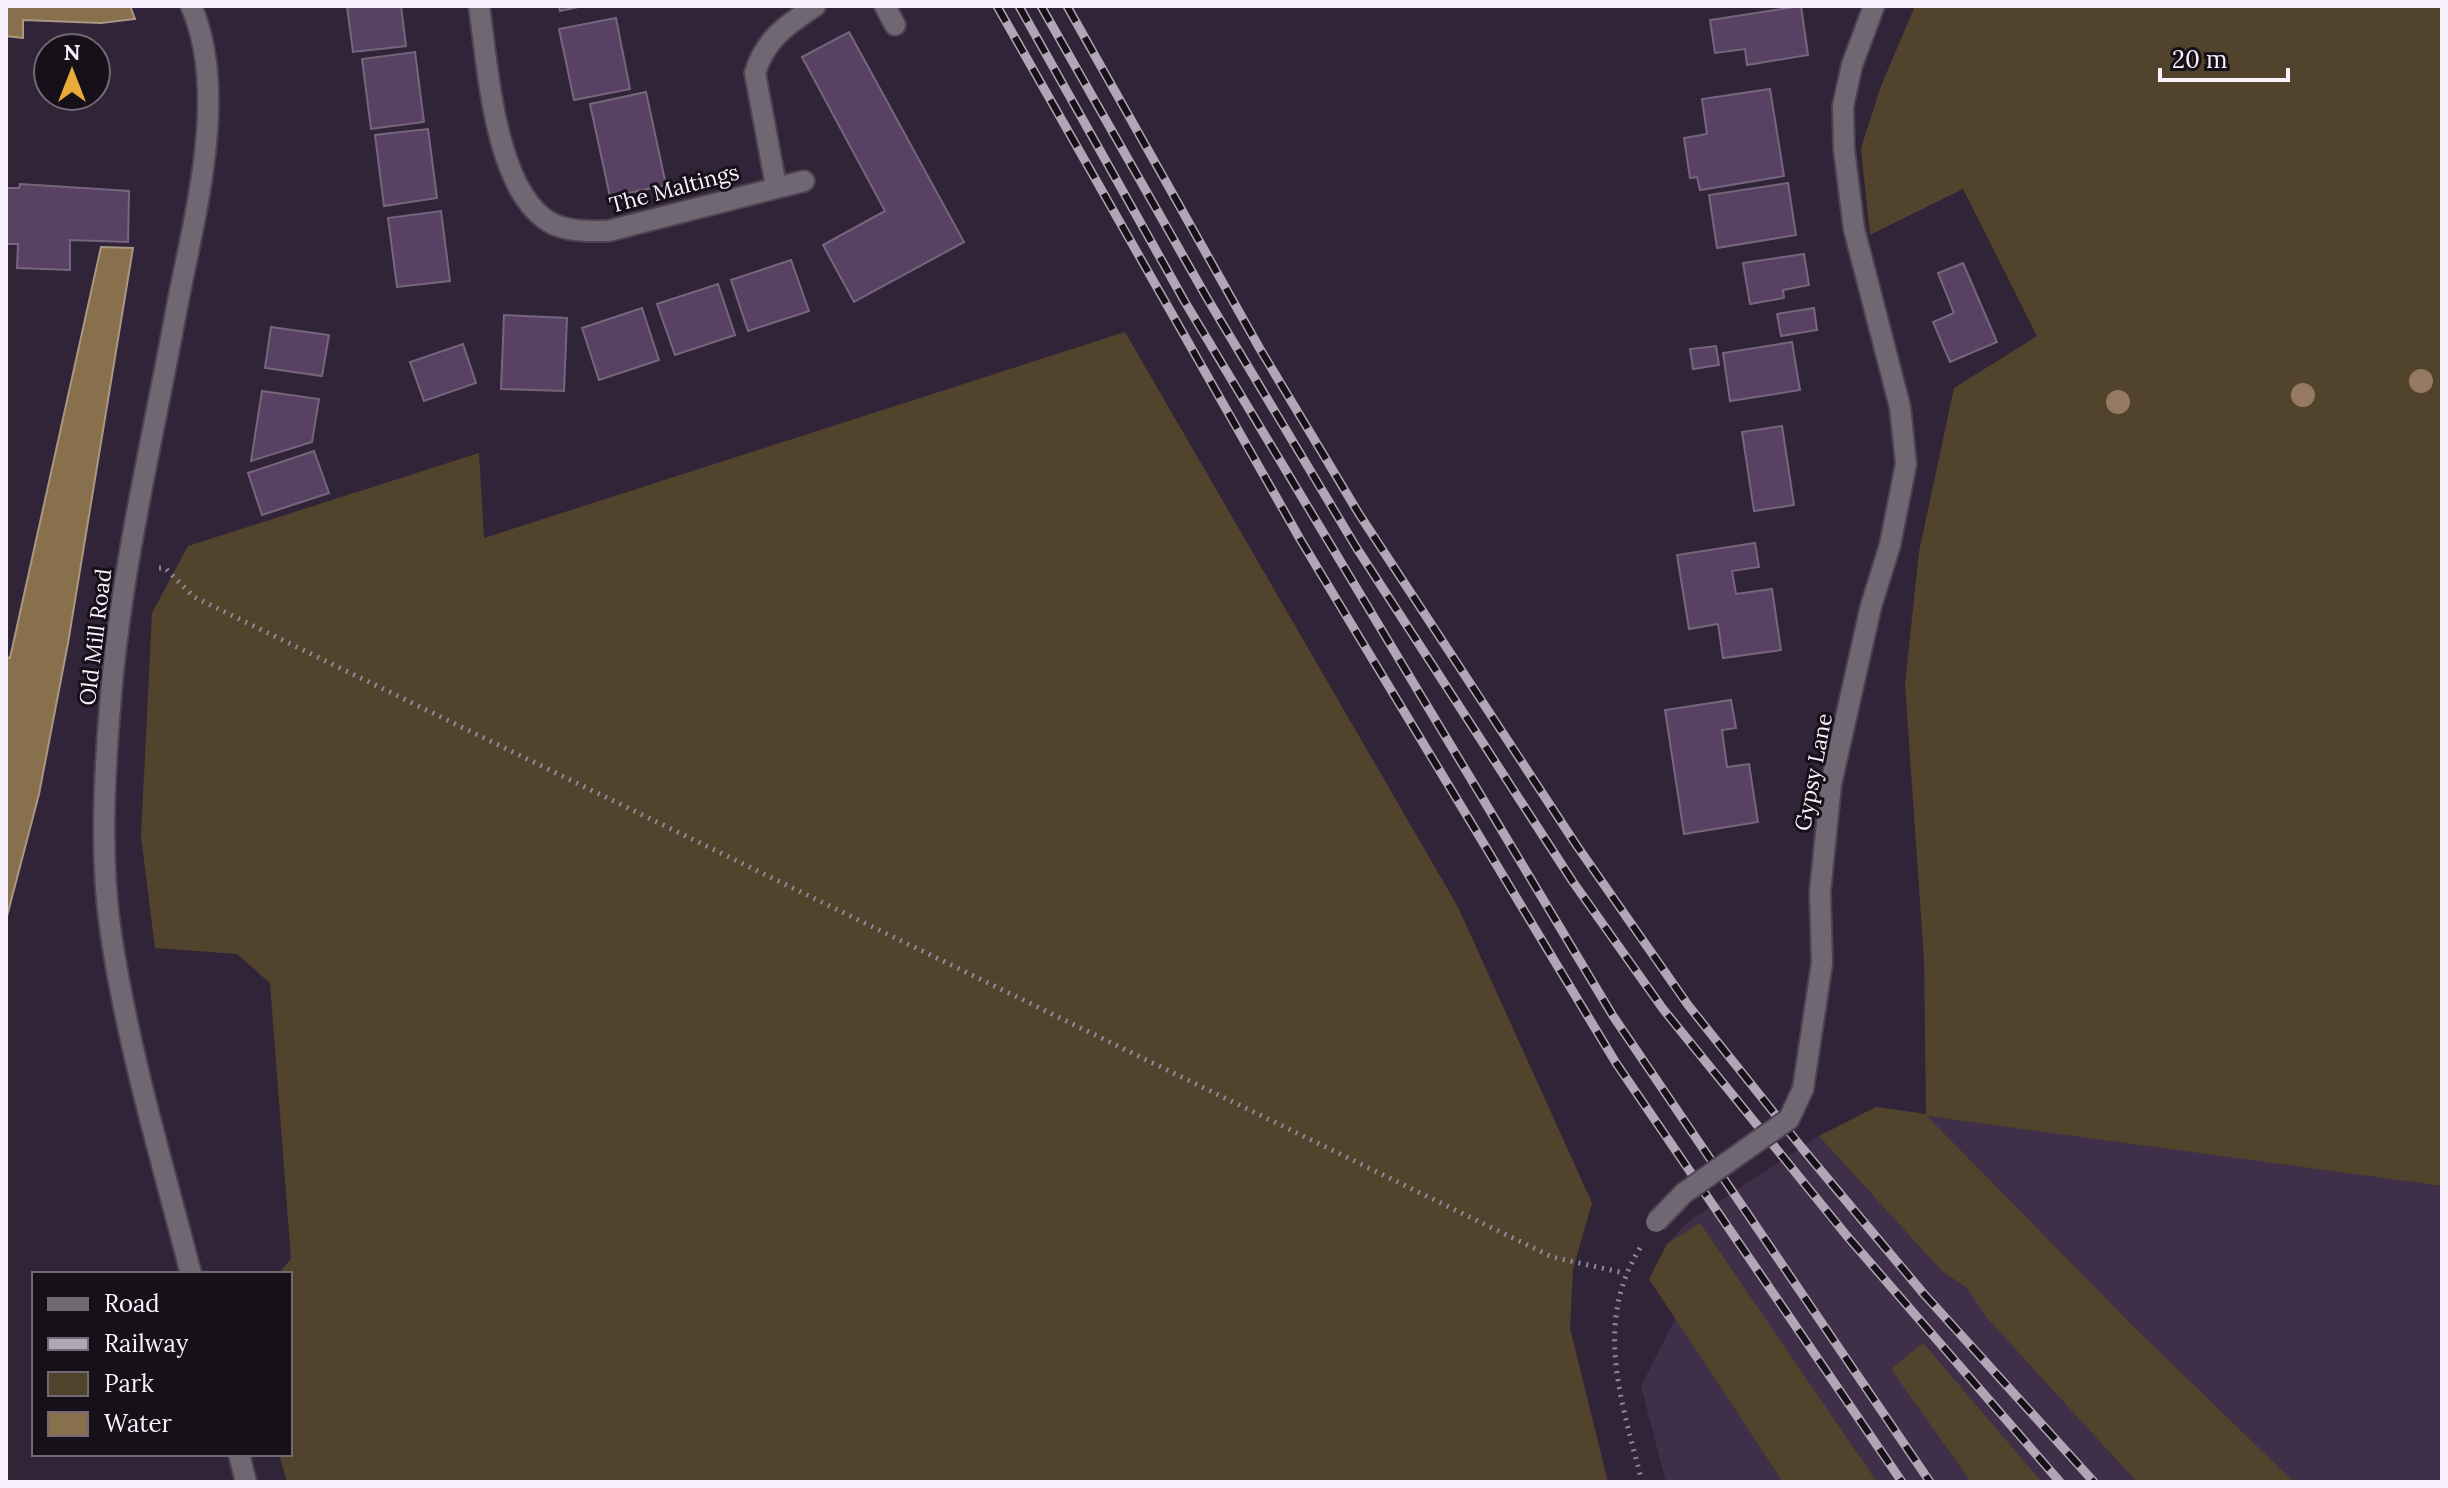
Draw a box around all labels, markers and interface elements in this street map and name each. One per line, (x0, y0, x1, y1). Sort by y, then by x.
north arrow (32, 32, 112, 112)
scale bar (2160, 32, 2288, 82)
text: N (63, 38, 81, 66)
text: 20 m (2172, 44, 2228, 75)
street label: The Maltings (606, 157, 742, 219)
street label: Old Mill Road (73, 567, 117, 707)
street label: Gypsy Lane (1788, 711, 1838, 833)
legend (32, 1272, 292, 1456)
text: Road (104, 1288, 160, 1319)
text: Railway (104, 1328, 189, 1359)
text: Park (104, 1368, 154, 1399)
text: Water (104, 1408, 172, 1439)

